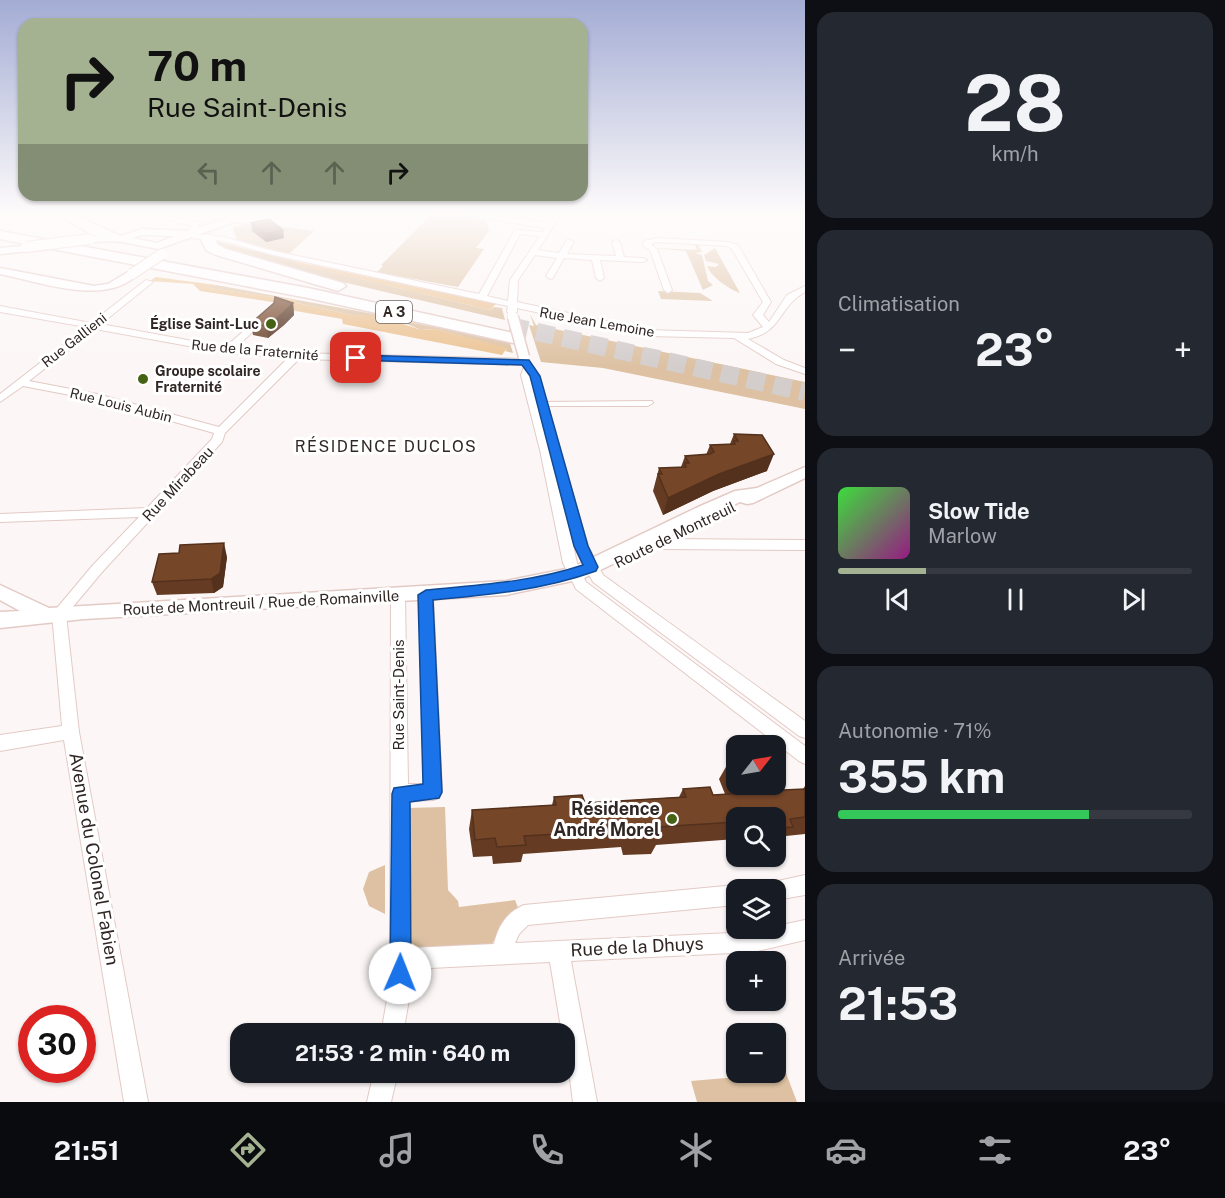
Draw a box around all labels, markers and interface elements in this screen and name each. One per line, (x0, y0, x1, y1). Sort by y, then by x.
text: 70 m (147, 41, 247, 90)
icon: right (48, 42, 126, 120)
text: 28 (964, 57, 1066, 149)
text: Rue Saint-Denis (147, 91, 347, 123)
text: km/h (991, 142, 1039, 166)
icon: left (192, 156, 225, 189)
icon: ahead (255, 156, 288, 189)
icon: ahead (318, 156, 351, 189)
icon: right (381, 156, 414, 189)
text: Climatisation (838, 292, 960, 316)
road number: A 3 (376, 301, 412, 323)
street label: Rue Jean Lemoine (538, 304, 656, 340)
street label: Rue Gallieni (38, 310, 110, 370)
place label: Église Saint-Luc (150, 315, 259, 332)
marker: Église Saint-Luc (264, 317, 278, 331)
text: 23° (975, 323, 1055, 376)
text: − (838, 331, 856, 369)
text: + (1174, 331, 1192, 369)
pin (330, 332, 381, 383)
street label: Rue de la Fraternité (191, 336, 319, 364)
icon: arrive (339, 341, 372, 374)
place label: Groupe scolaire Fraternité (155, 363, 261, 395)
marker: Groupe scolaire Fraternité (136, 372, 150, 386)
street label: Rue Louis Aubin (68, 385, 174, 425)
district label: RÉSIDENCE DUCLOS (295, 436, 477, 456)
street label: Rue Mirabeau (139, 443, 217, 525)
street label: Route de Montreuil (611, 498, 738, 571)
text: Slow Tide (928, 498, 1030, 524)
text: Marlow (928, 524, 997, 548)
icon: previous (881, 583, 914, 616)
icon: pause (999, 583, 1032, 616)
icon: next (1117, 583, 1150, 616)
street label: Route de Montreuil / Rue de Romainville (122, 587, 400, 618)
street label: Rue Saint-Denis (390, 639, 407, 751)
text: Autonomie · 71% (838, 719, 992, 743)
north arrow (726, 735, 786, 795)
map controls (726, 735, 786, 1083)
text: 355 km (838, 750, 1005, 803)
street label: Avenue du Colonel Fabien (65, 751, 124, 967)
place label: Résidence André Morel (553, 798, 660, 840)
button: search (726, 807, 786, 867)
marker: Résidence André Morel (665, 812, 679, 826)
button: layers (726, 879, 786, 939)
street label: Rue de la Dhuys (570, 933, 704, 960)
position arrow (368, 941, 432, 1005)
text: Arrivée (838, 946, 905, 970)
button: + (726, 951, 786, 1011)
text: 21:53 (838, 977, 958, 1030)
speed limit sign: 30 (18, 1005, 96, 1083)
button: − (726, 1023, 786, 1083)
text: 21:53 · 2 min · 640 m (295, 1040, 510, 1066)
icon: directions (227, 1129, 269, 1171)
icon: music (376, 1129, 418, 1171)
icon: phone (526, 1129, 568, 1171)
icon: climate (675, 1129, 717, 1171)
icon: car (825, 1129, 867, 1171)
icon: filters (974, 1129, 1016, 1171)
text: 21:51 (54, 1134, 119, 1166)
text: 23° (1123, 1134, 1171, 1166)

